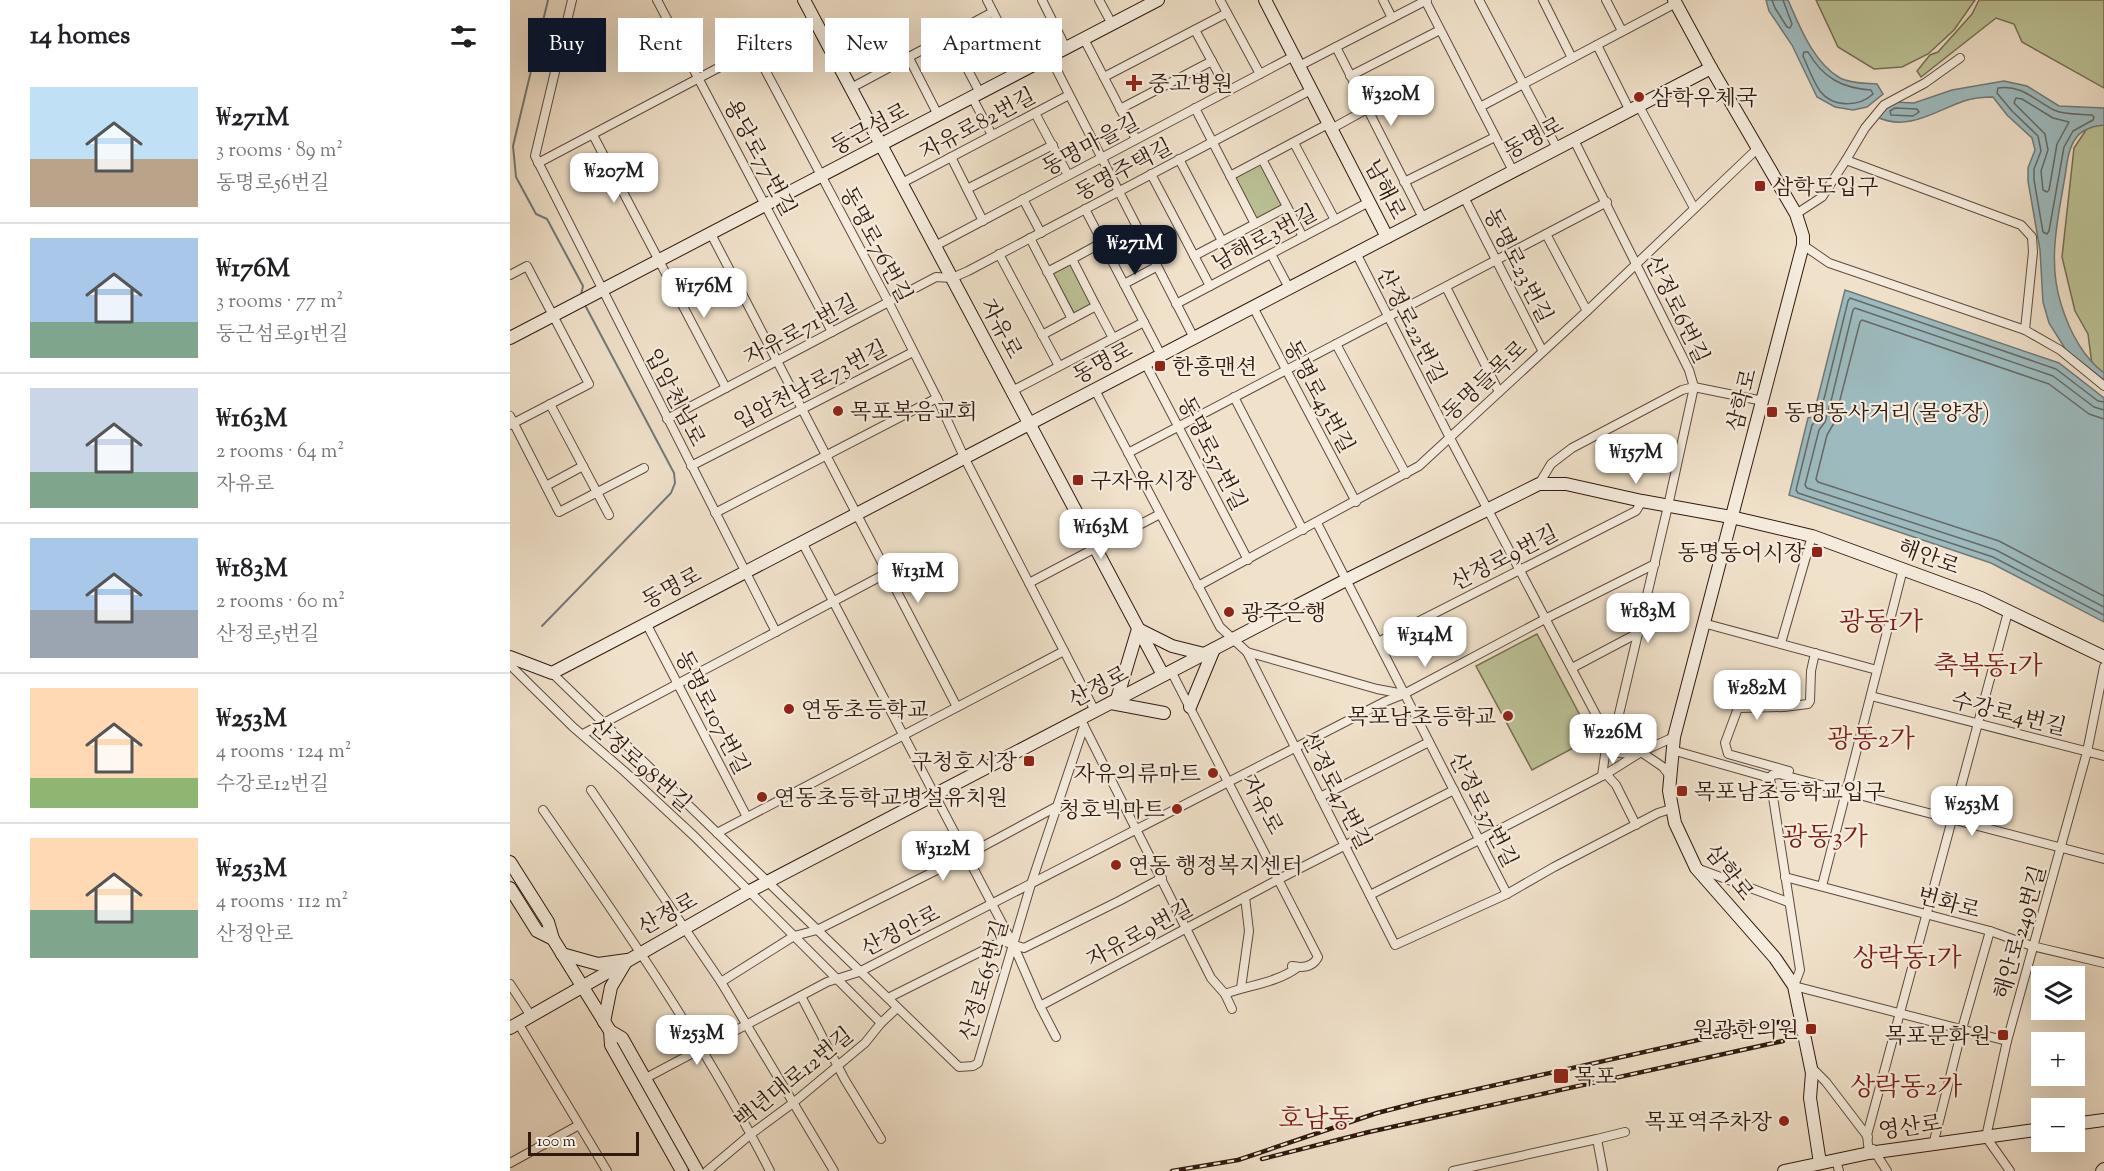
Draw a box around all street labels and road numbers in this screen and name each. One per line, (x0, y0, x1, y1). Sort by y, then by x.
street label: 자유로82번길 (915, 82, 1042, 170)
street label: 용당로77번길 (714, 94, 803, 223)
street label: 둥근섬로 (825, 97, 915, 165)
street label: 동명마을길 (1037, 108, 1146, 186)
street label: 동명로 (1499, 111, 1570, 169)
street label: 동명주택길 (1070, 133, 1179, 211)
street label: 남해로 (1355, 155, 1412, 226)
street label: 동명로76번길 (830, 181, 919, 310)
street label: 남해로3번길 (1207, 198, 1324, 281)
street label: 동명로23번길 (1474, 203, 1559, 330)
street label: 산정로6번길 (1635, 251, 1715, 370)
street label: 산정로22번길 (1366, 263, 1452, 390)
street label: 자유로71번길 (739, 288, 864, 375)
street label: 자유로 (970, 294, 1028, 365)
street label: 입암천남로73번길 (729, 334, 894, 439)
street label: 동명들목로 (1436, 334, 1536, 430)
street label: 동명로45번길 (1274, 335, 1361, 460)
street label: 동명로 (1068, 336, 1139, 394)
street label: 입암천남로 (635, 344, 712, 453)
street label: 삼학로 (1721, 366, 1767, 436)
street label: 동명로57번길 (1168, 391, 1253, 517)
street label: 산정로9번길 (1446, 519, 1565, 600)
street label: 해안로 (1893, 533, 1963, 585)
street label: 동명로 (637, 561, 708, 619)
street label: 동명로107번길 (665, 645, 755, 781)
street label: 산정로 (1064, 660, 1135, 718)
street label: 수강로4번길 (1947, 686, 2069, 746)
street label: 산정로98번길 (581, 712, 697, 821)
street label: 산정로47번길 (1291, 727, 1378, 856)
street label: 산정로37번길 (1438, 747, 1524, 874)
street label: 자유로 (1231, 770, 1289, 841)
street label: 삼학로 (1695, 839, 1760, 909)
street label: 해안로249번길 (1987, 862, 2056, 1004)
street label: 번화로 (1913, 881, 1983, 929)
street label: 산정로 (633, 886, 704, 945)
street label: 자유로9번길 (1081, 894, 1200, 977)
street label: 산정안로 (856, 899, 947, 966)
street label: 산정로65번길 (953, 916, 1018, 1045)
street label: 백년대로12번길 (728, 1021, 861, 1137)
street label: 영산로 (1877, 1109, 1944, 1149)

